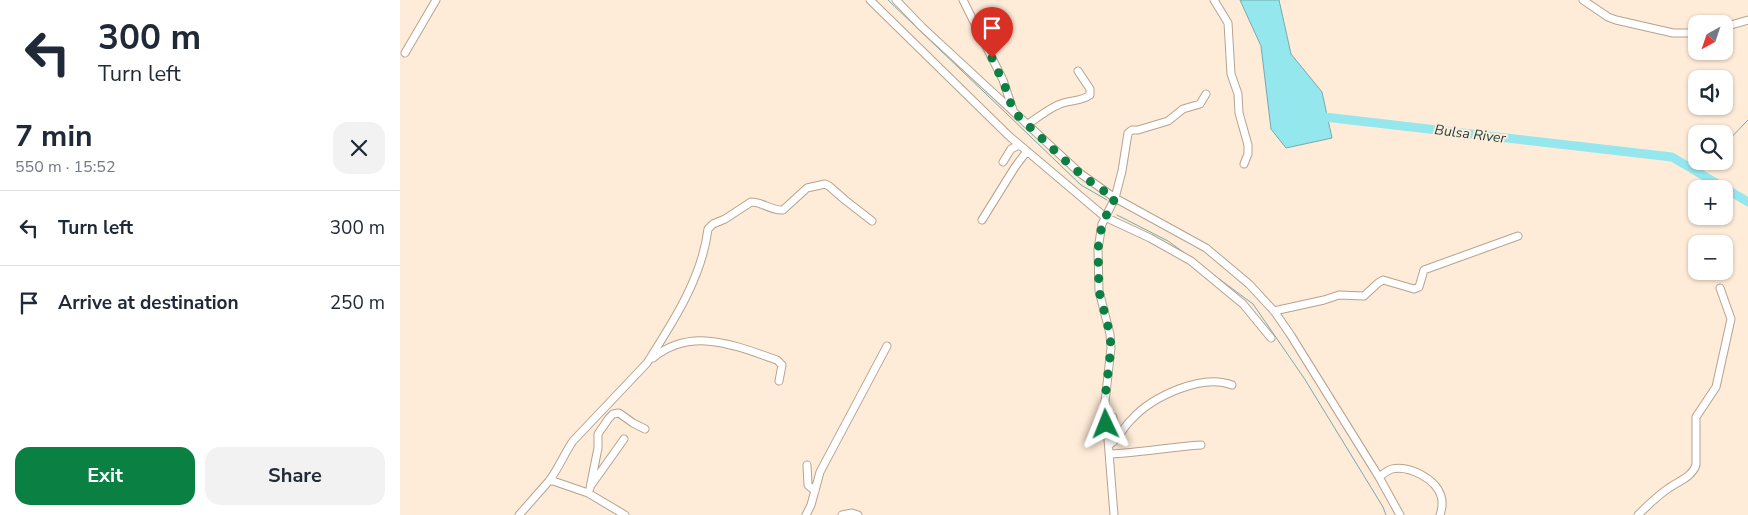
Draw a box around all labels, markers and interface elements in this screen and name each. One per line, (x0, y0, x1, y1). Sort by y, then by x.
pin (971, 7, 1013, 58)
text: 300 m (98, 14, 201, 61)
icon: arrive (978, 14, 1006, 42)
north arrow (1688, 15, 1732, 60)
map controls (1688, 15, 1733, 280)
icon: left (15, 20, 80, 85)
text: Turn left (98, 59, 181, 89)
button: sound (1688, 70, 1733, 115)
text: 7 min (15, 116, 93, 157)
water label: Bulsa River (1433, 120, 1508, 148)
button: close (333, 122, 385, 174)
button: search (1688, 125, 1733, 170)
text: 550 m · 15:52 (15, 156, 116, 178)
button: + (1688, 180, 1733, 225)
icon: left (15, 214, 43, 242)
text: Turn left (58, 215, 133, 241)
text: 300 m (330, 215, 385, 241)
button: − (1688, 235, 1733, 280)
icon: arrive (15, 289, 43, 317)
text: Arrive at destination (58, 290, 239, 316)
text: 250 m (330, 290, 385, 316)
position arrow (1079, 397, 1131, 449)
button: Exit (15, 447, 195, 505)
button: Share (205, 447, 385, 505)

